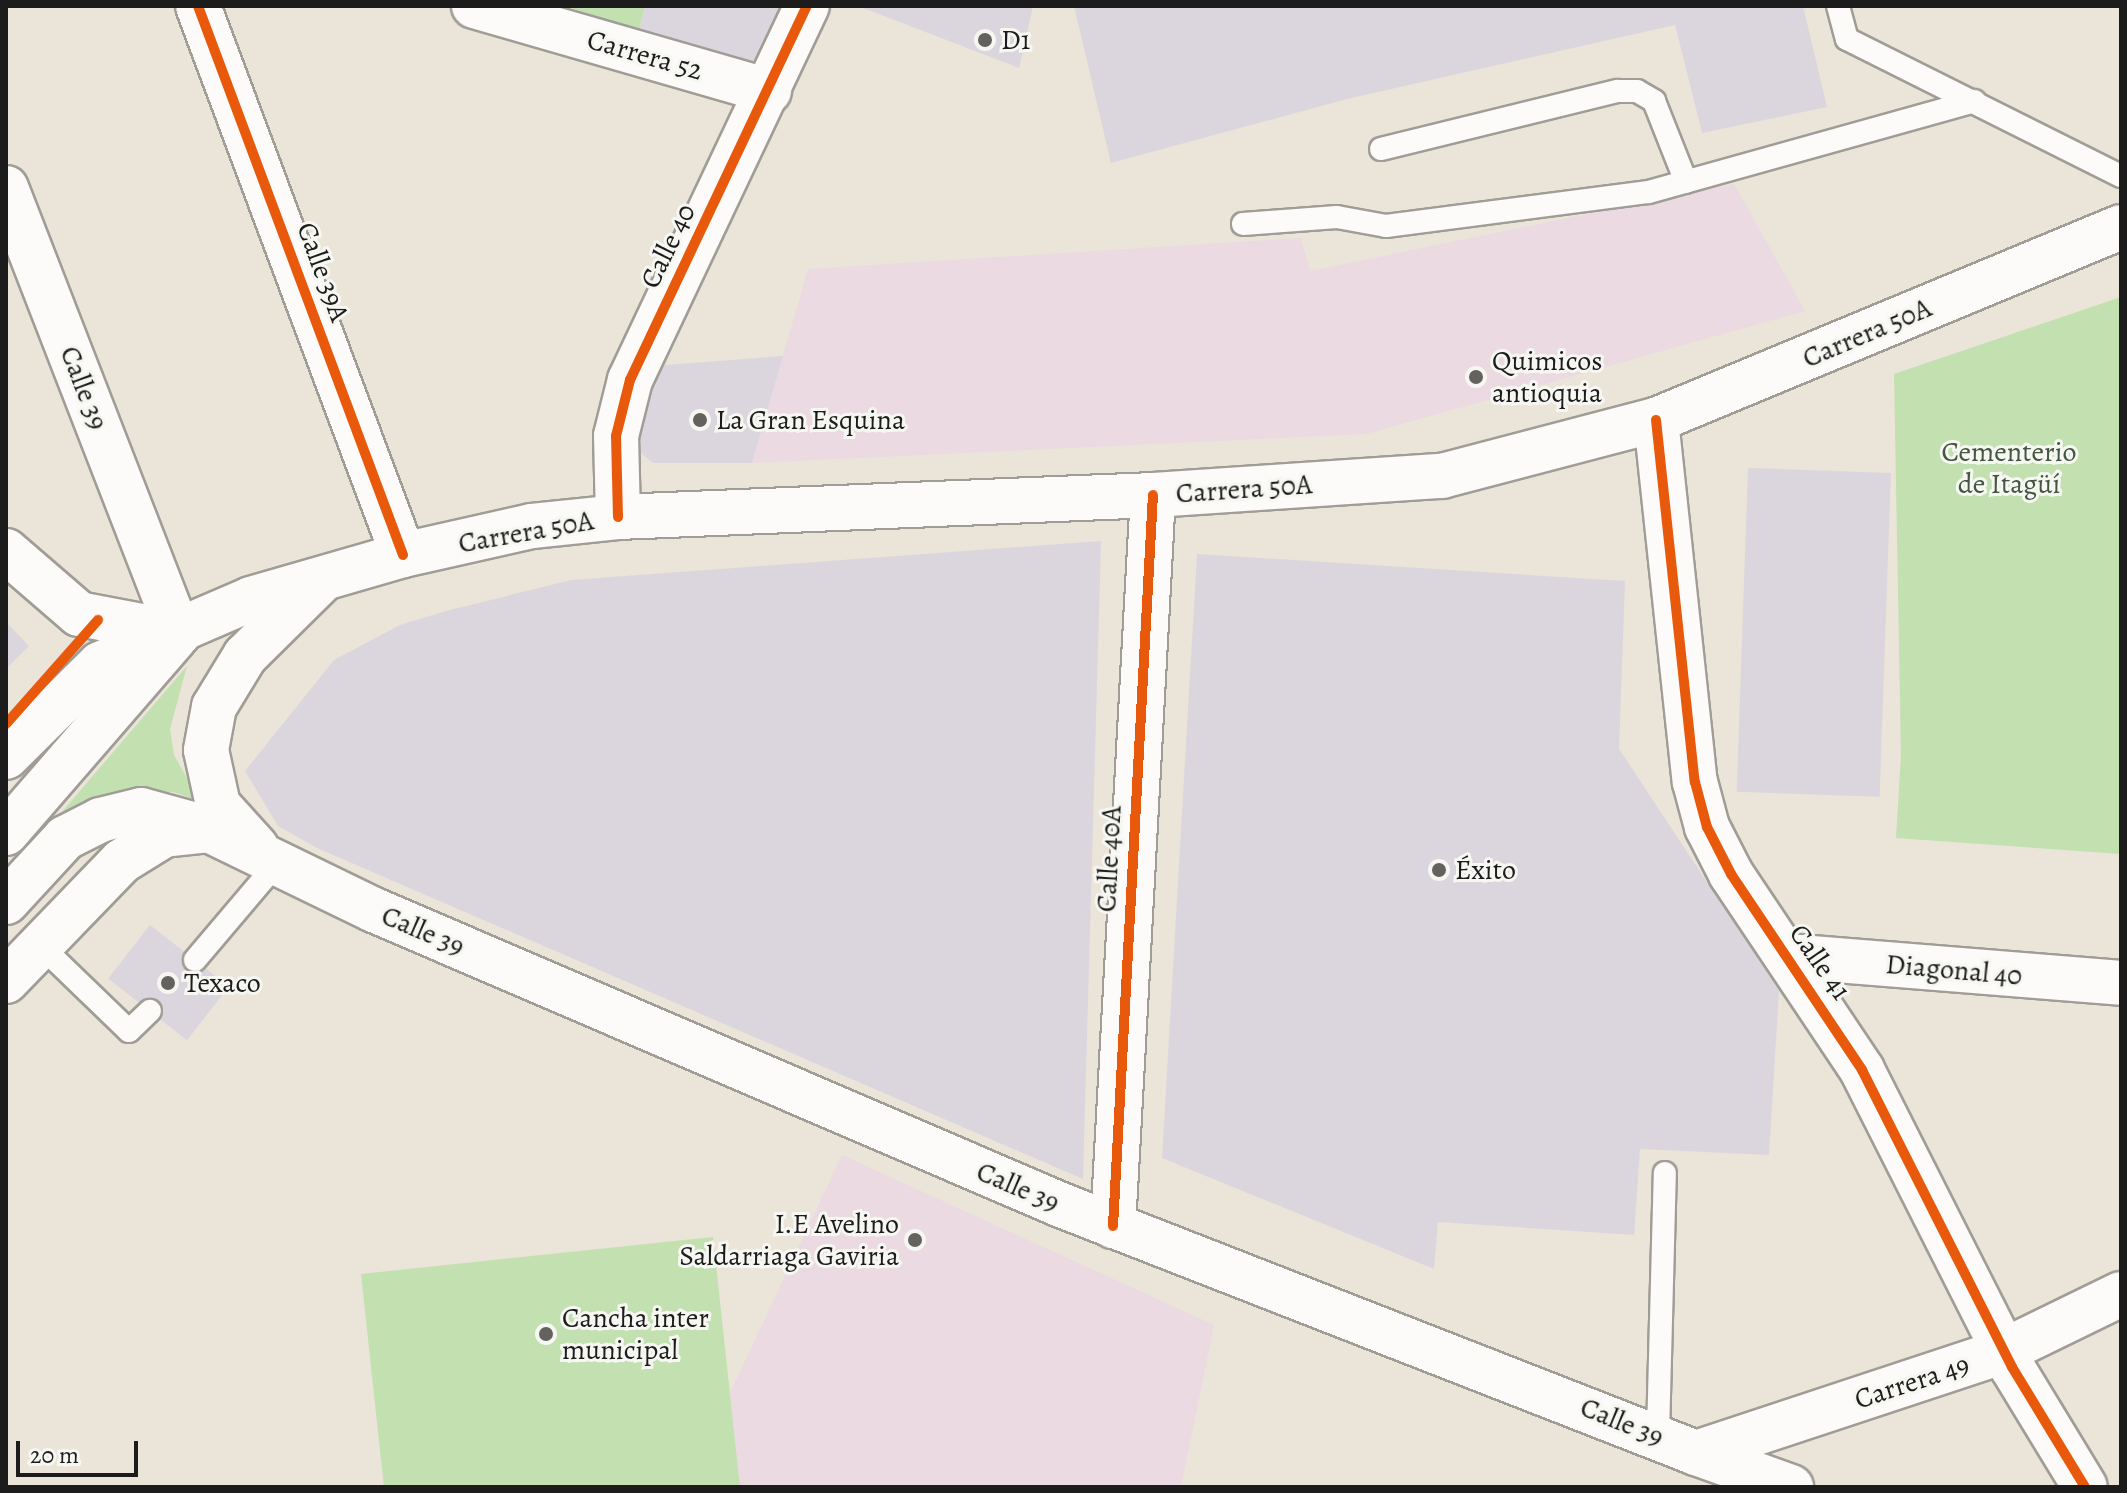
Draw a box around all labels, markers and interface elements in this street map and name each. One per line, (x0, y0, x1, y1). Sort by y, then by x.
street label: Carrera 52 (583, 22, 707, 88)
place label: D1 (1001, 23, 1030, 57)
marker: D1 (976, 31, 994, 49)
street label: Calle 40 (633, 198, 703, 294)
street label: Calle 39A (290, 218, 356, 326)
street label: Carrera 50A (1798, 291, 1936, 375)
street label: Calle 39 (53, 342, 115, 434)
place label: Quimicos antioquia (1492, 344, 1602, 410)
marker: Quimicos antioquia (1467, 368, 1485, 386)
place label: La Gran Esquina (716, 403, 905, 437)
marker: La Gran Esquina (691, 411, 709, 429)
park label: Cementerio de Itagüí (1941, 435, 2077, 501)
street label: Carrera 50A (1175, 467, 1313, 511)
street label: Carrera 50A (456, 504, 596, 560)
street label: Calle 40A (1089, 805, 1129, 913)
place label: Éxito (1455, 853, 1516, 887)
marker: Éxito (1430, 861, 1448, 879)
street label: Calle 39 (377, 899, 469, 963)
street label: Calle 41 (1782, 918, 1858, 1006)
street label: Diagonal 40 (1884, 947, 2024, 993)
place label: Texaco (184, 966, 261, 1000)
marker: Texaco (159, 974, 177, 992)
street label: Calle 39 (972, 1155, 1064, 1219)
place label: I.E Avelino Saldarriaga Gaviria (679, 1207, 899, 1273)
marker: I.E Avelino Saldarriaga Gaviria (906, 1231, 924, 1249)
place label: Cancha inter municipal (562, 1301, 709, 1367)
marker: Cancha inter municipal (537, 1325, 555, 1343)
street label: Carrera 49 (1850, 1348, 1974, 1416)
street label: Calle 39 (1576, 1390, 1668, 1454)
scale bar (20, 1425, 142, 1475)
text: 20 m (30, 1439, 79, 1471)

